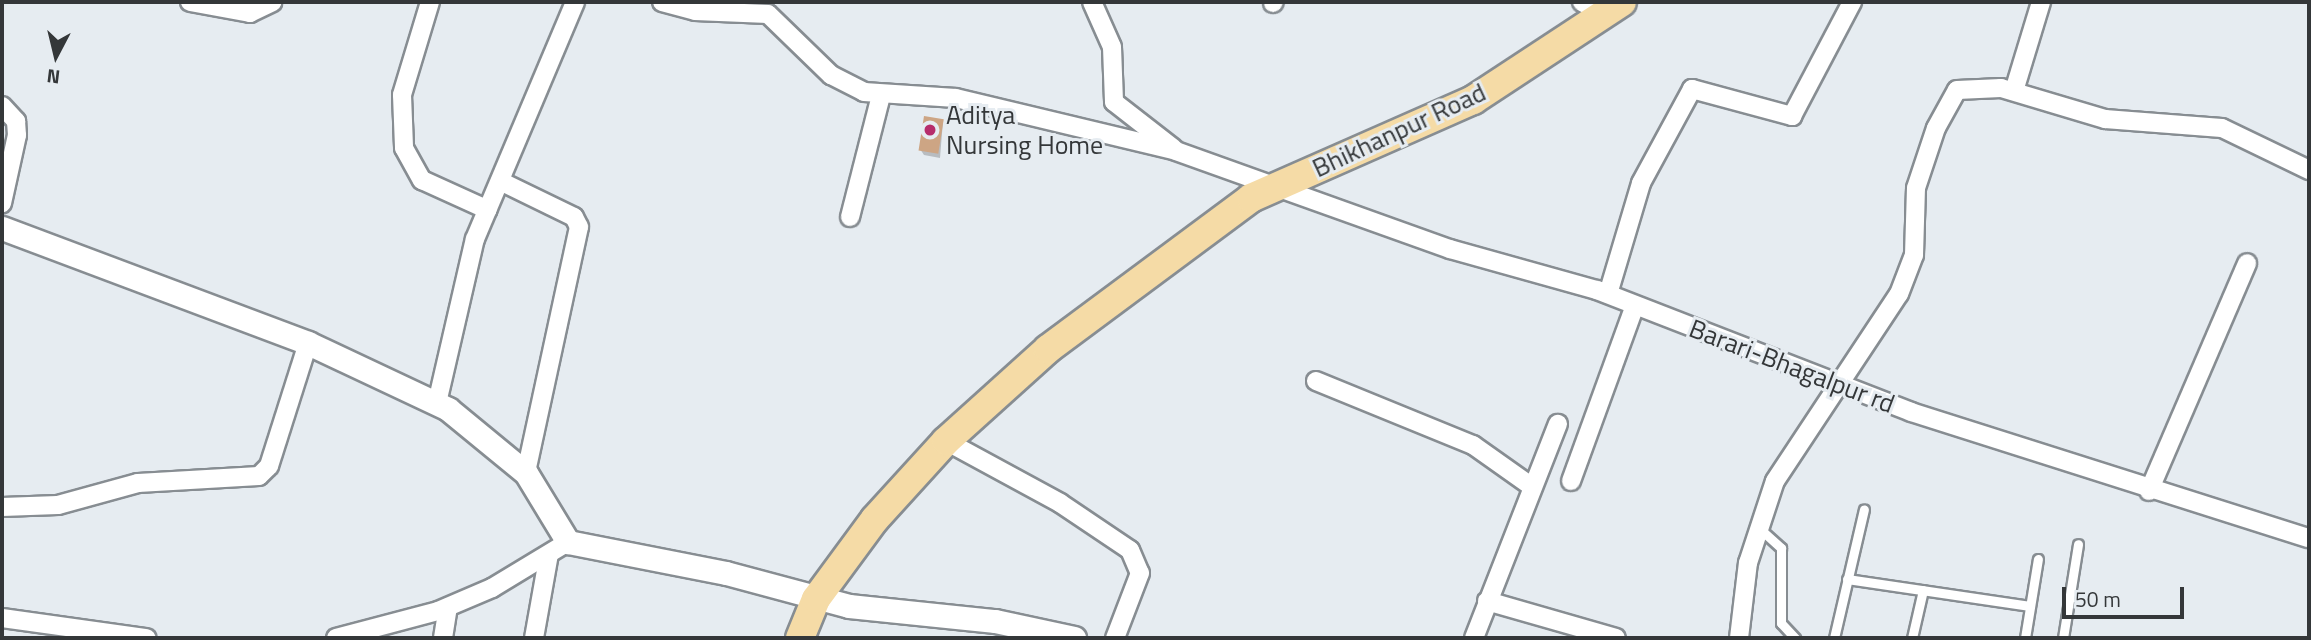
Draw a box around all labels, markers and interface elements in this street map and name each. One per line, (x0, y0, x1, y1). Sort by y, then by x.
north arrow (21, 21, 91, 91)
text: N (45, 62, 62, 93)
street label: Bhikhanpur Road (1307, 76, 1491, 184)
place label: Aditya Nursing Home (946, 99, 1103, 160)
marker: Aditya Nursing Home (920, 120, 940, 140)
street label: Barari-Bhagalpur rd (1685, 313, 1899, 419)
scale bar (2066, 574, 2188, 618)
text: 50 m (2075, 583, 2121, 615)

